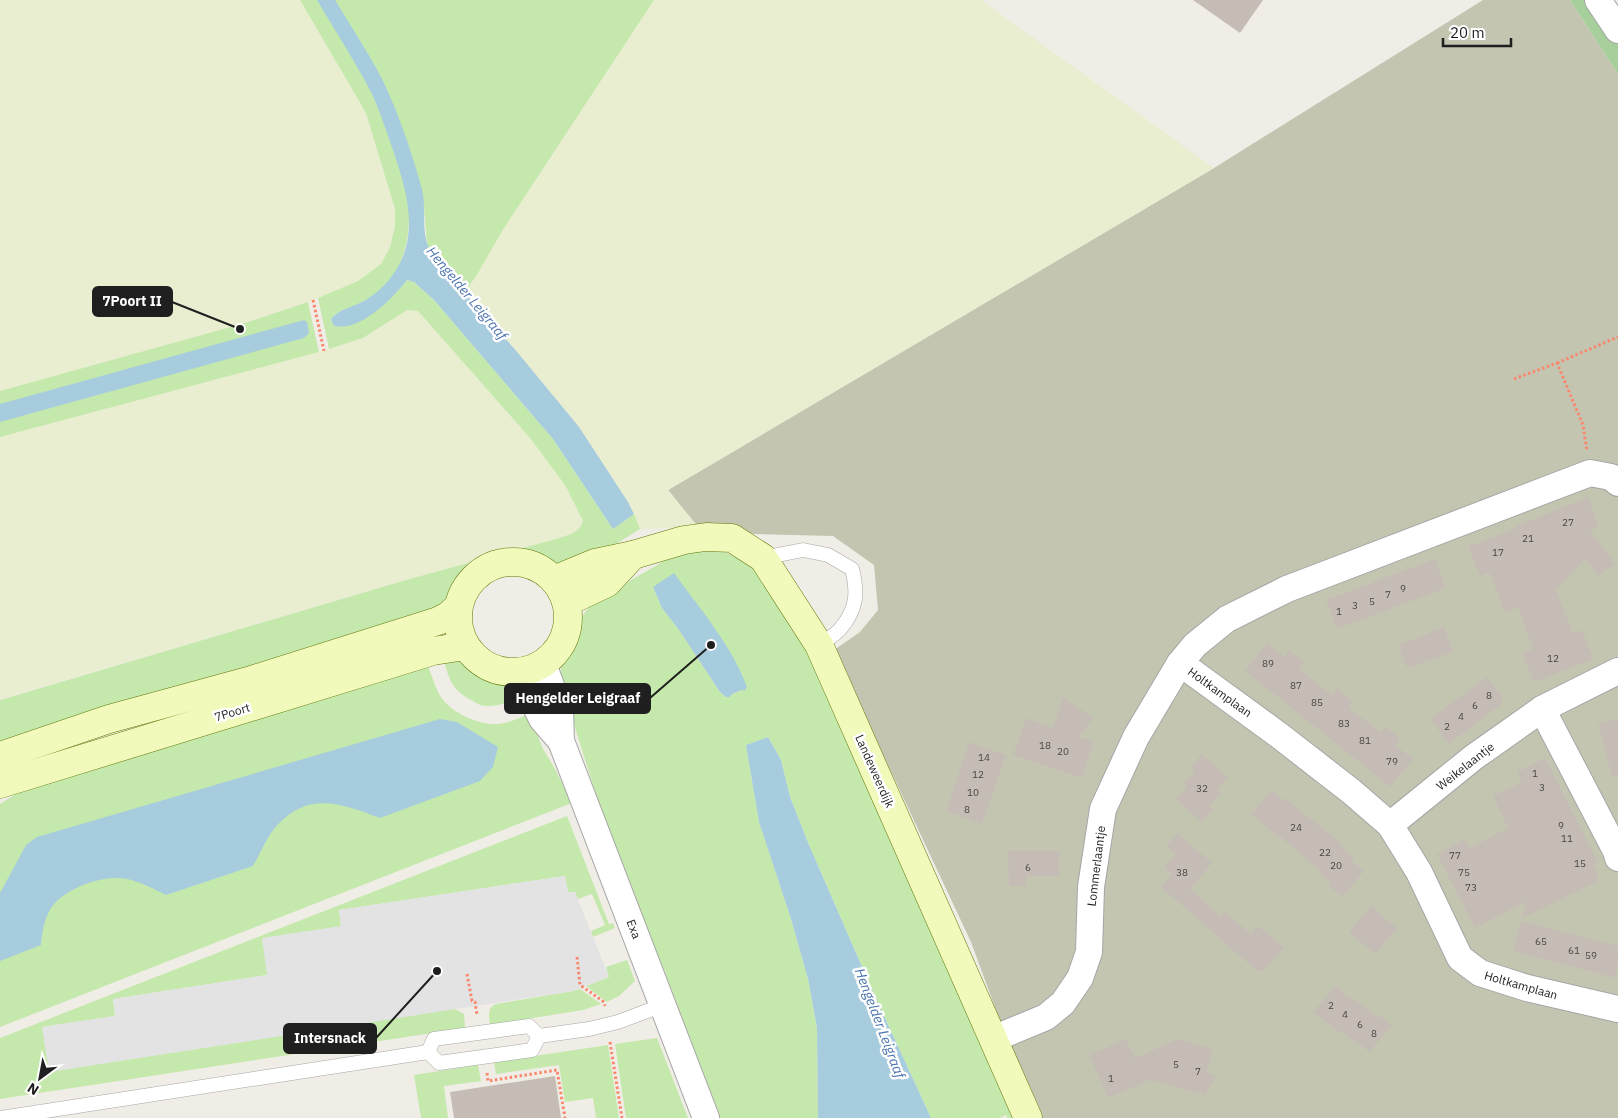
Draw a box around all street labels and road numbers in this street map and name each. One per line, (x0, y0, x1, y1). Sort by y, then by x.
street label: Holtkamplaan (1185, 664, 1255, 720)
street label: 7Poort (212, 700, 252, 724)
street label: Landeweerdijk (852, 732, 898, 811)
street label: Weikelaantje (1433, 738, 1497, 793)
street label: Lommerlaantje (1084, 824, 1108, 907)
street label: Exa (624, 917, 645, 941)
street label: Holtkamplaan (1483, 967, 1559, 1003)

